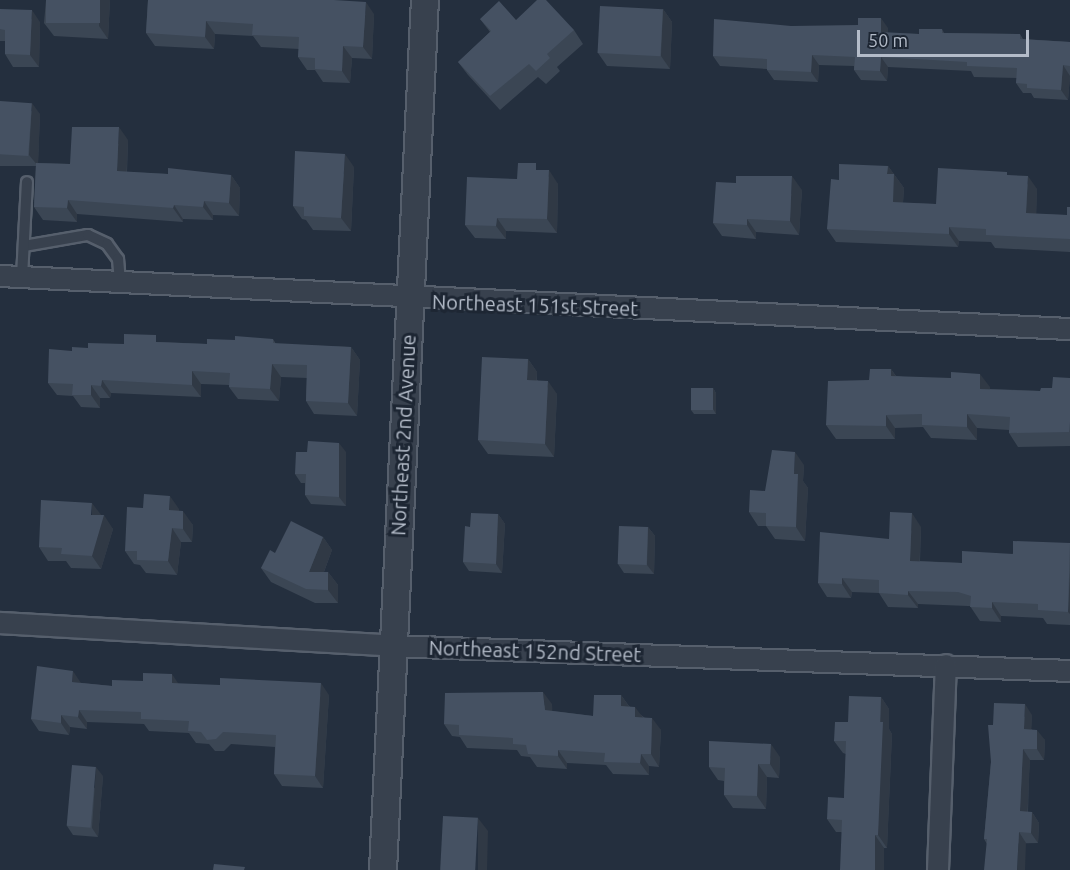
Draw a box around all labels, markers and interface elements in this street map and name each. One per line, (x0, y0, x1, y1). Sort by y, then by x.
scale bar (860, 18, 1032, 56)
text: 50 m (868, 30, 908, 50)
street label: Northeast 151st Street (432, 289, 638, 321)
street label: Northeast 2nd Avenue (386, 334, 420, 536)
street label: Northeast 152nd Street (428, 635, 642, 667)

